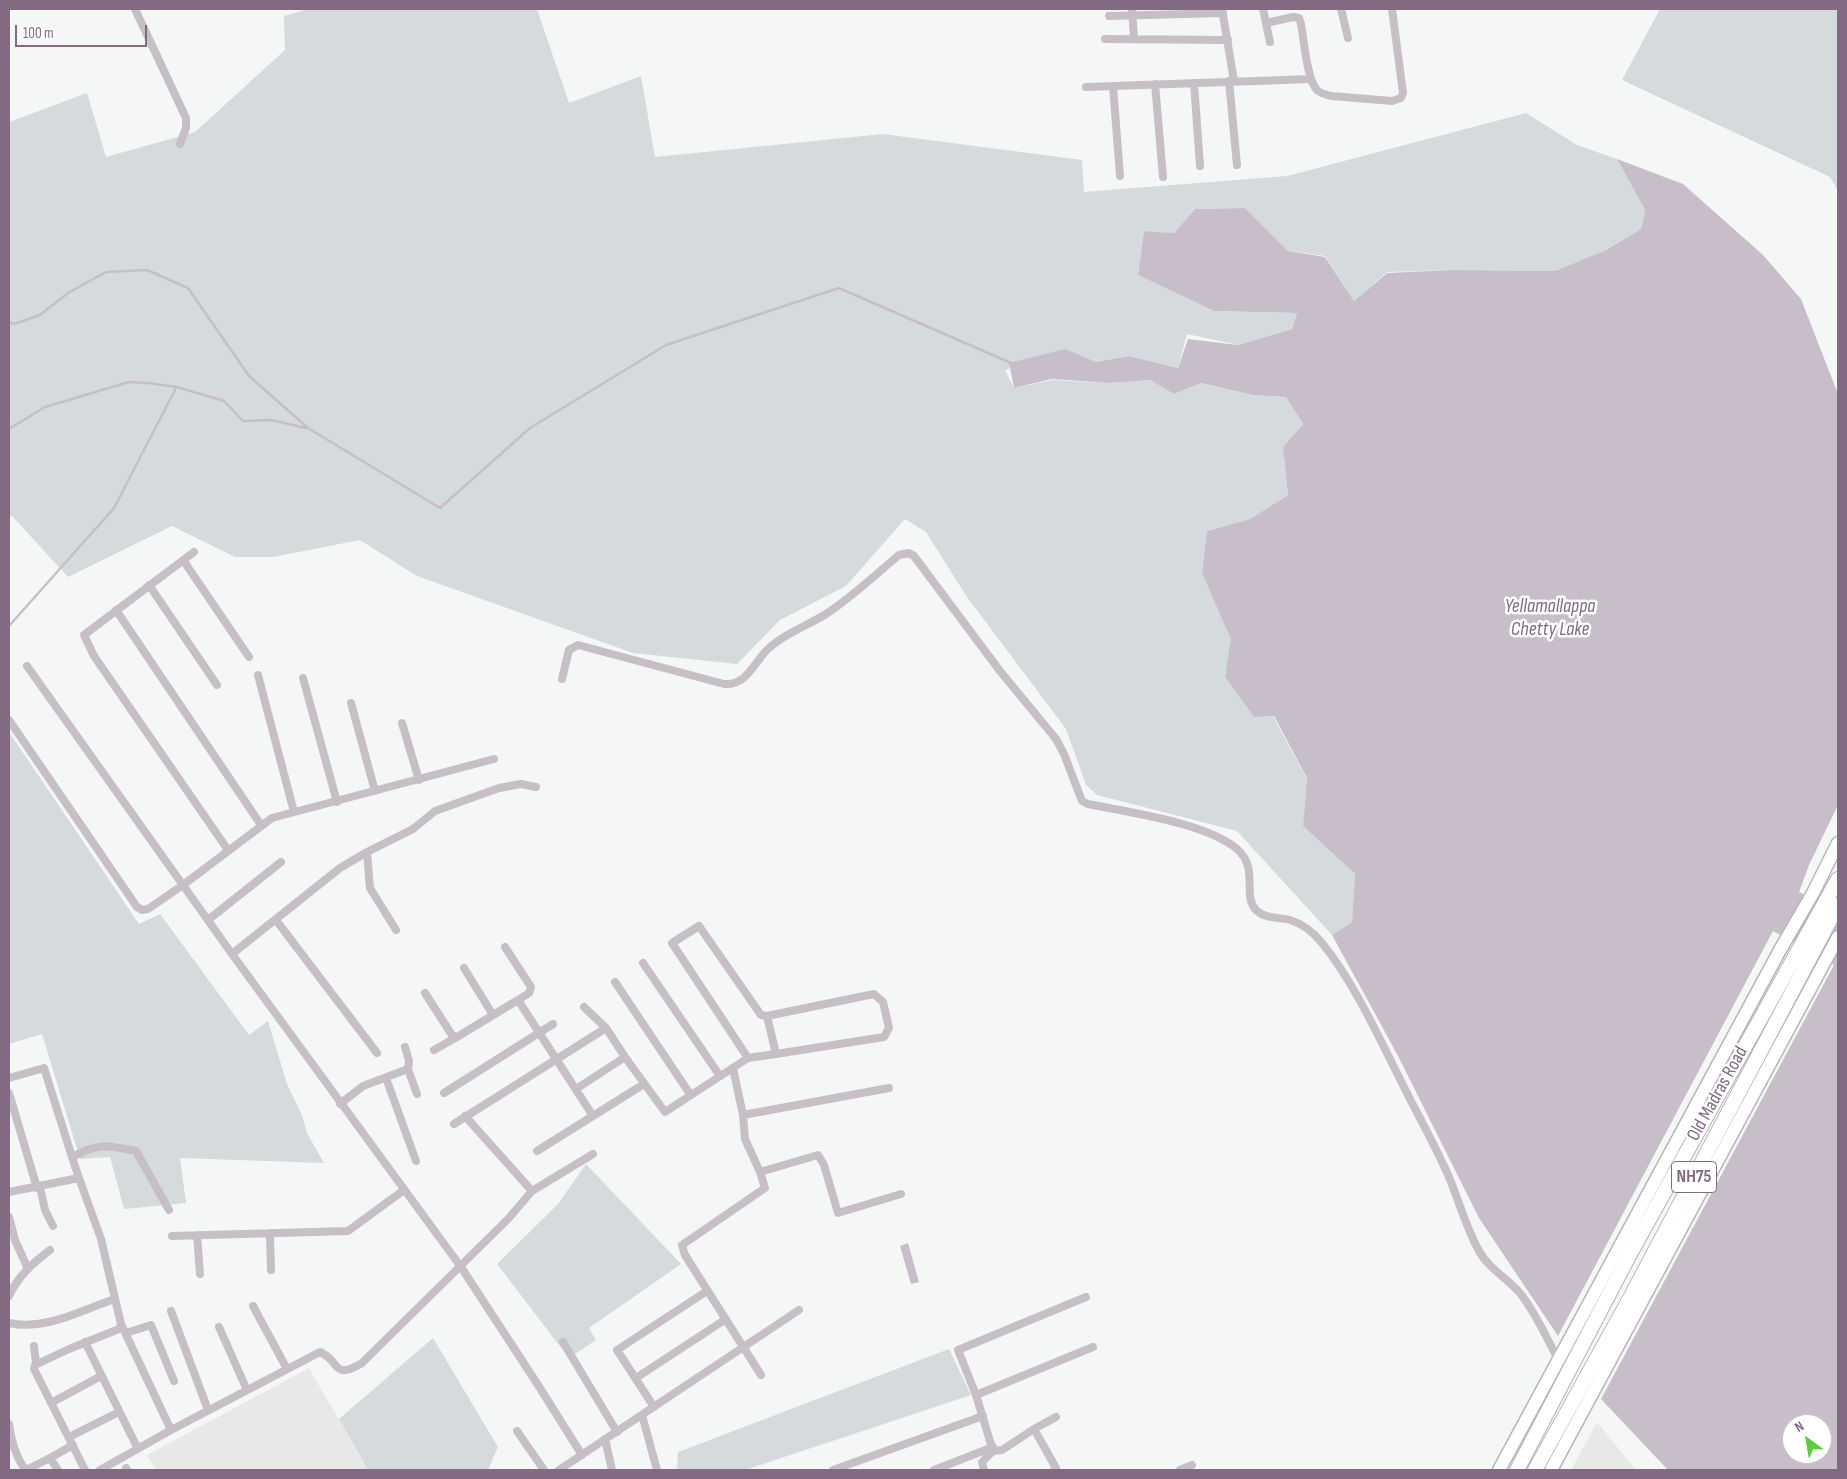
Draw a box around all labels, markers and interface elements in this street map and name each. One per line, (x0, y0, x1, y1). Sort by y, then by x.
scale bar (18, 15, 150, 47)
text: 100 m (23, 24, 54, 43)
water label: Yellamallappa Chetty Lake (1505, 595, 1595, 642)
street label: Old Madras Road (1683, 1043, 1753, 1145)
road number: NH75 (1672, 1162, 1716, 1192)
north arrow (1782, 1414, 1832, 1464)
text: N (1792, 1418, 1807, 1436)

